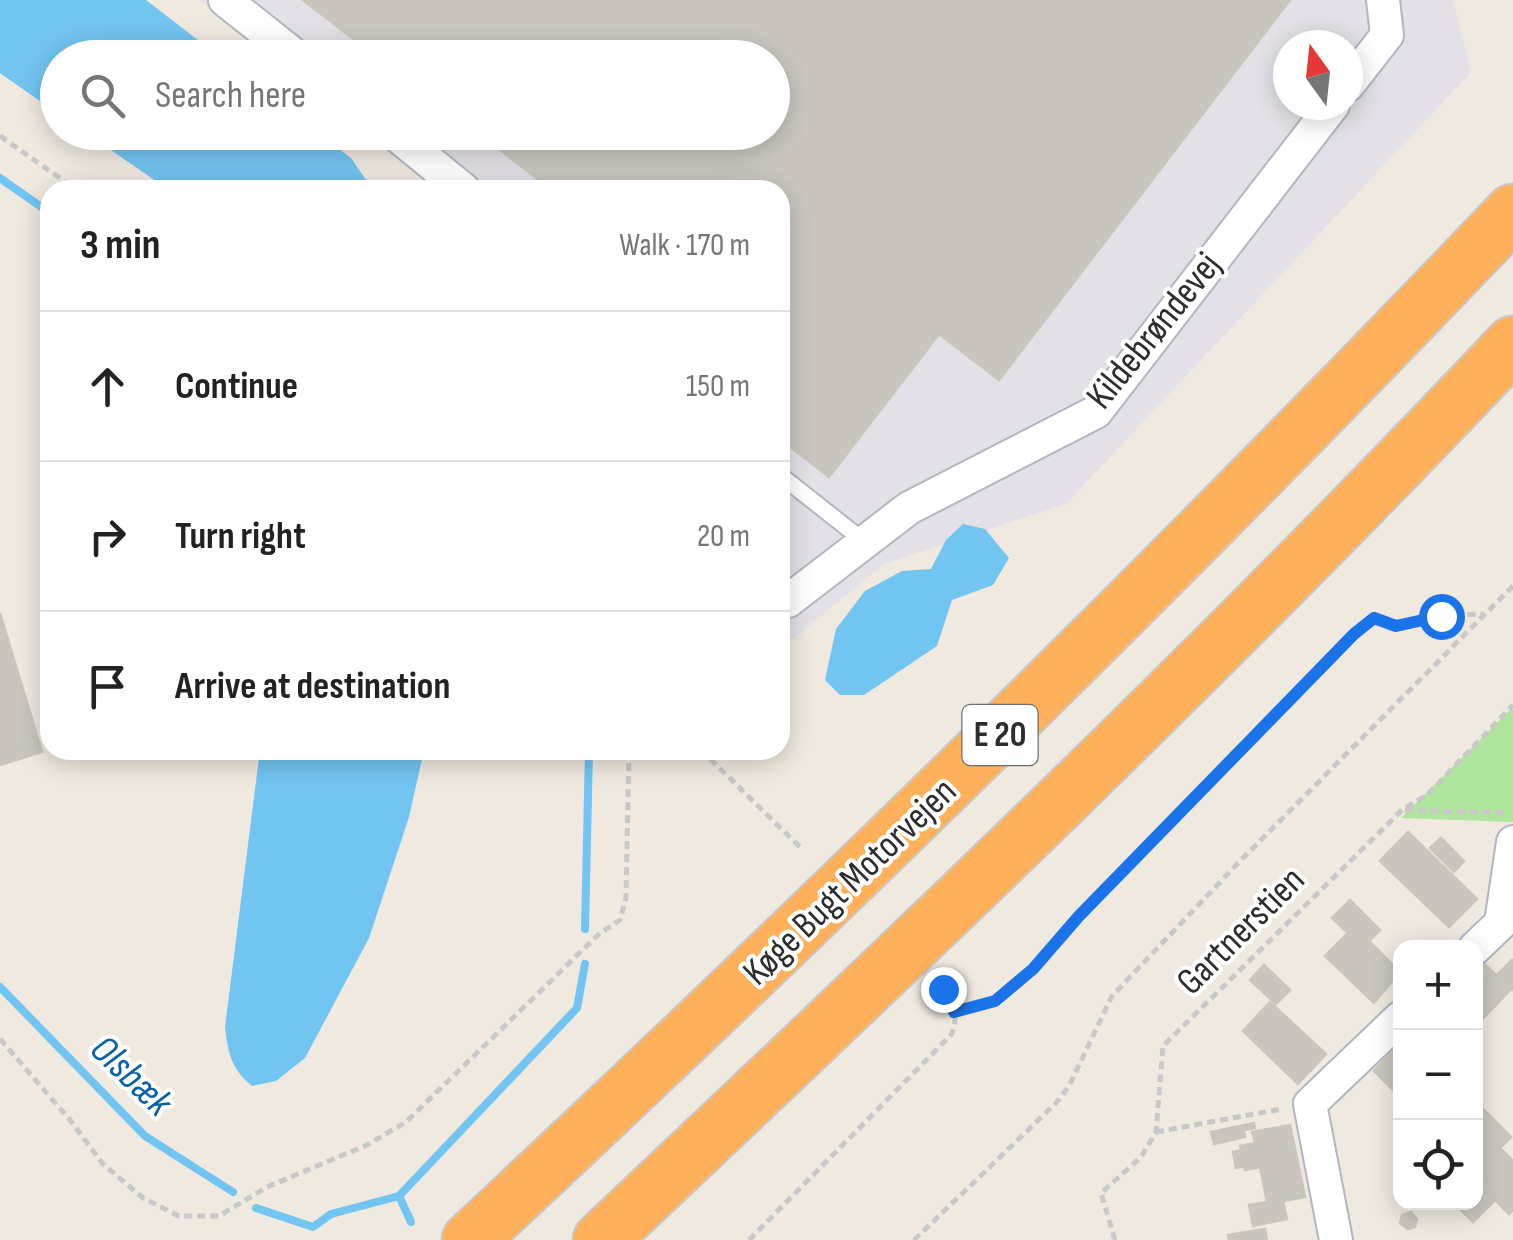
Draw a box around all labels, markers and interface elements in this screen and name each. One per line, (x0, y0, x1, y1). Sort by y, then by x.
north arrow (1273, 30, 1363, 120)
search box (40, 40, 790, 150)
icon: search (75, 68, 130, 123)
text: Search here (155, 73, 306, 118)
text: 3 min (80, 220, 160, 271)
text: Walk · 170 m (619, 226, 750, 265)
street label: Kildebrøndevej (1077, 244, 1231, 418)
icon: ahead (80, 359, 135, 414)
text: Continue (175, 364, 298, 409)
text: 150 m (686, 367, 750, 406)
icon: right (80, 509, 135, 564)
text: Turn right (175, 514, 306, 559)
text: 20 m (697, 517, 750, 556)
route start (1419, 594, 1465, 640)
icon: arrive (80, 659, 135, 714)
text: Arrive at destination (175, 664, 450, 709)
road number: E 20 (962, 705, 1038, 765)
street label: Køge Bugt Motorvejen (734, 769, 966, 995)
street label: Gartnerstien (1168, 858, 1314, 1004)
map controls (1393, 940, 1483, 1210)
button: + (1393, 940, 1483, 1030)
route end (921, 967, 967, 1013)
water label: Olsbæk (80, 1026, 183, 1127)
button: − (1393, 1030, 1483, 1120)
button: locate (1393, 1120, 1483, 1210)

